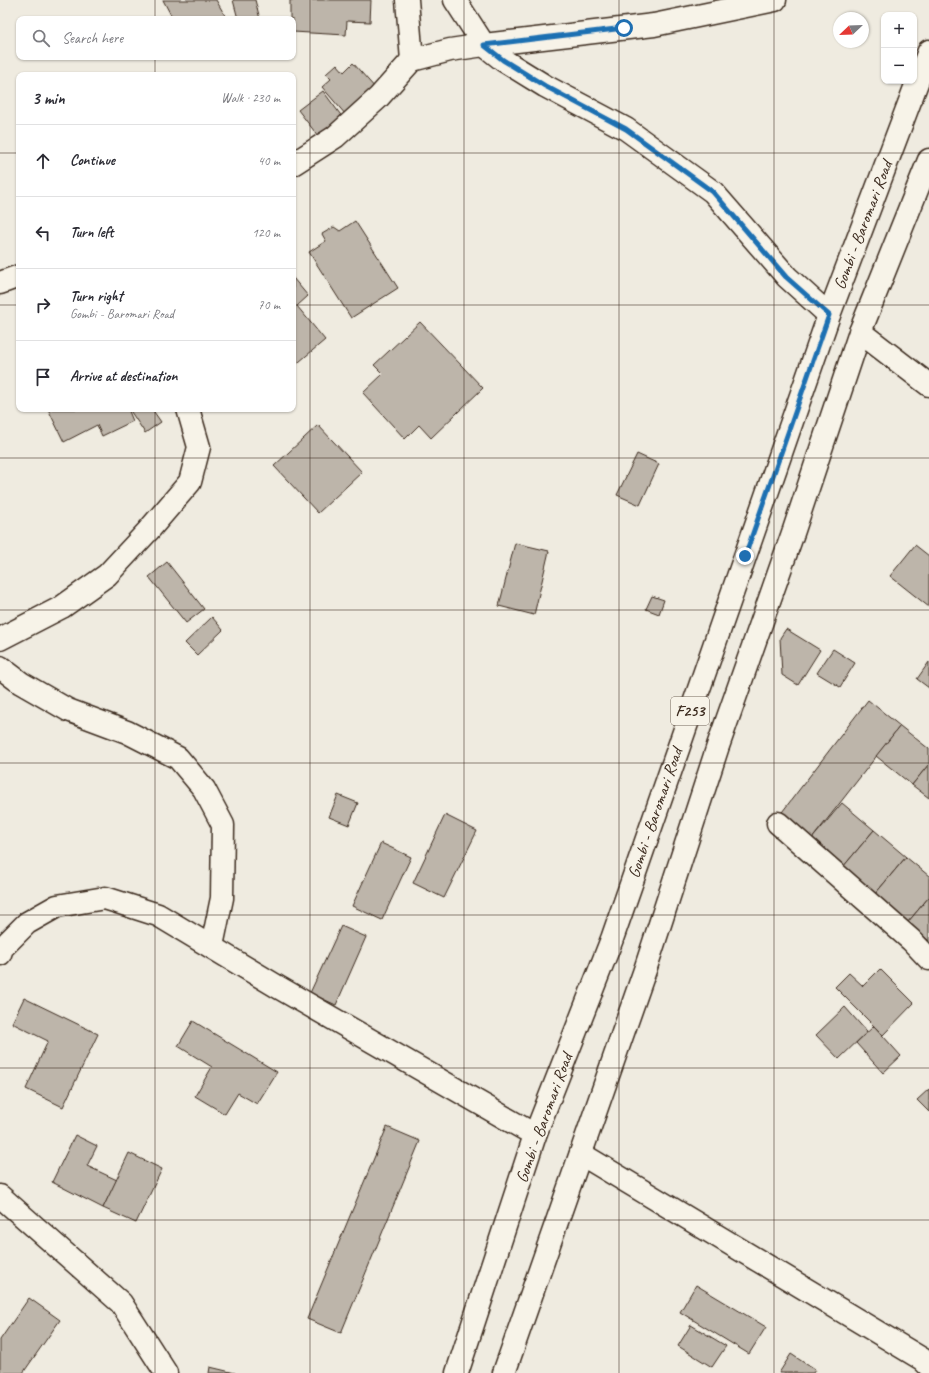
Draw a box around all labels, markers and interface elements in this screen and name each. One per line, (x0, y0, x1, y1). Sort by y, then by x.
north arrow (833, 12, 869, 48)
map controls (881, 12, 917, 84)
button: + (881, 12, 917, 48)
search box (16, 16, 296, 60)
route start (615, 19, 633, 37)
icon: search (30, 27, 52, 49)
text: Search here (62, 29, 123, 48)
button: − (881, 48, 917, 84)
text: 3 min (32, 88, 65, 109)
text: Walk · 230 m (221, 90, 280, 106)
icon: ahead (32, 150, 54, 172)
text: Continue (70, 151, 115, 170)
text: 40 m (258, 153, 280, 169)
street label: Gombi - Baromari Road (829, 156, 898, 292)
icon: left (32, 222, 54, 244)
text: Turn left (70, 223, 113, 242)
text: 120 m (252, 225, 280, 241)
text: Turn right (70, 287, 123, 306)
icon: right (32, 294, 54, 316)
text: 70 m (258, 297, 280, 313)
text: Gombi - Baromari Road (70, 306, 174, 322)
icon: arrive (32, 366, 54, 388)
text: Arrive at destination (70, 367, 177, 386)
route end (736, 547, 754, 565)
road number: F253 (671, 697, 709, 725)
street label: Gombi - Baromari Road (623, 743, 688, 881)
street label: Gombi - Baromari Road (511, 1048, 578, 1185)

